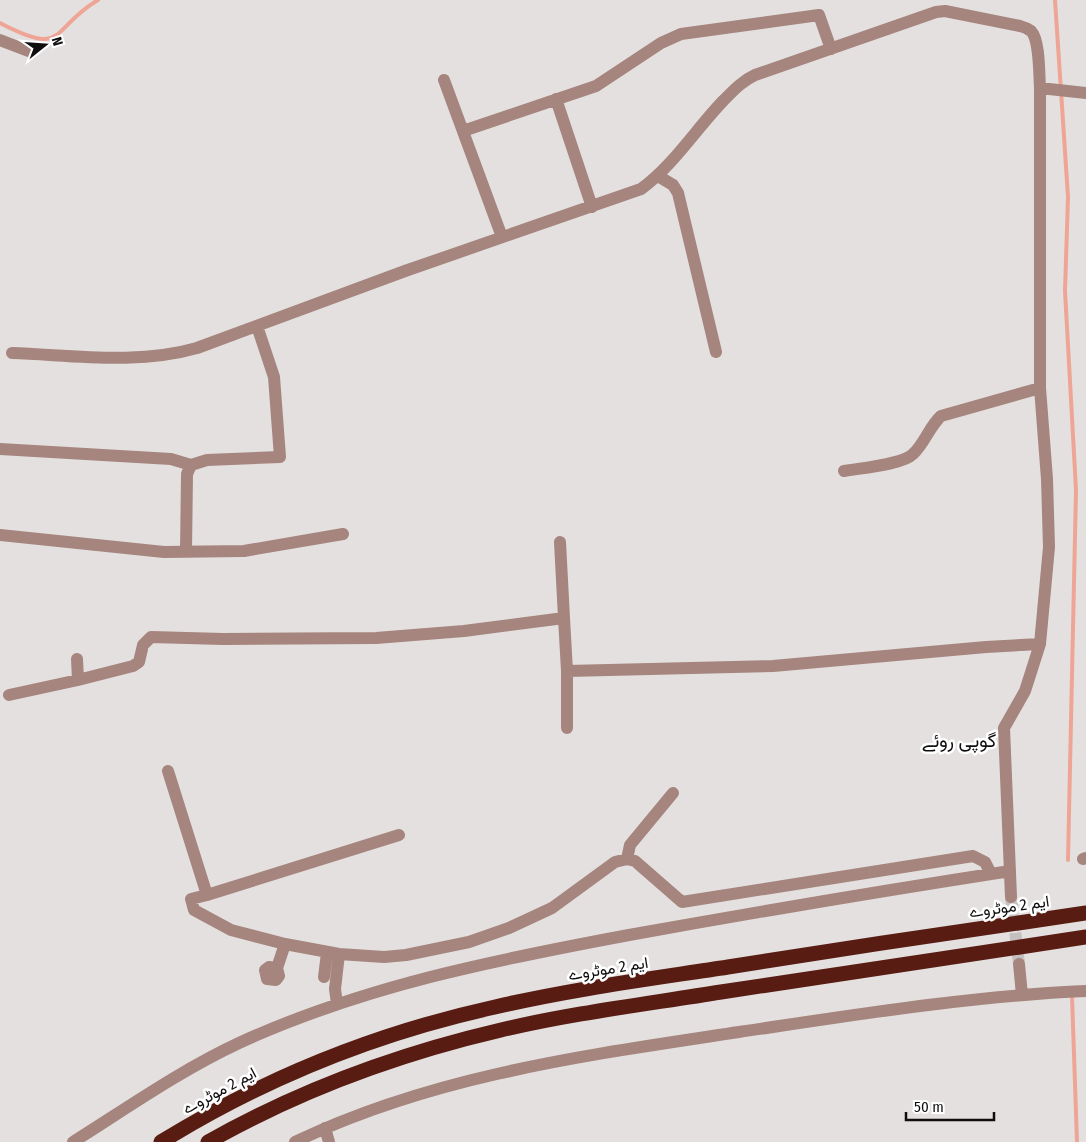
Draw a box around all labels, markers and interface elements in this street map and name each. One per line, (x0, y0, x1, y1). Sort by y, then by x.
north arrow (20, 20, 70, 70)
text: N (48, 35, 66, 48)
district label: گوپی روئے (922, 729, 996, 754)
street label: ایم 2 موٹروے (968, 891, 1051, 923)
street label: ایم 2 موٹروے (567, 953, 650, 985)
street label: ایم 2 موٹروے (179, 1063, 260, 1119)
scale bar (906, 1090, 994, 1122)
text: 50 m (914, 1098, 944, 1116)

